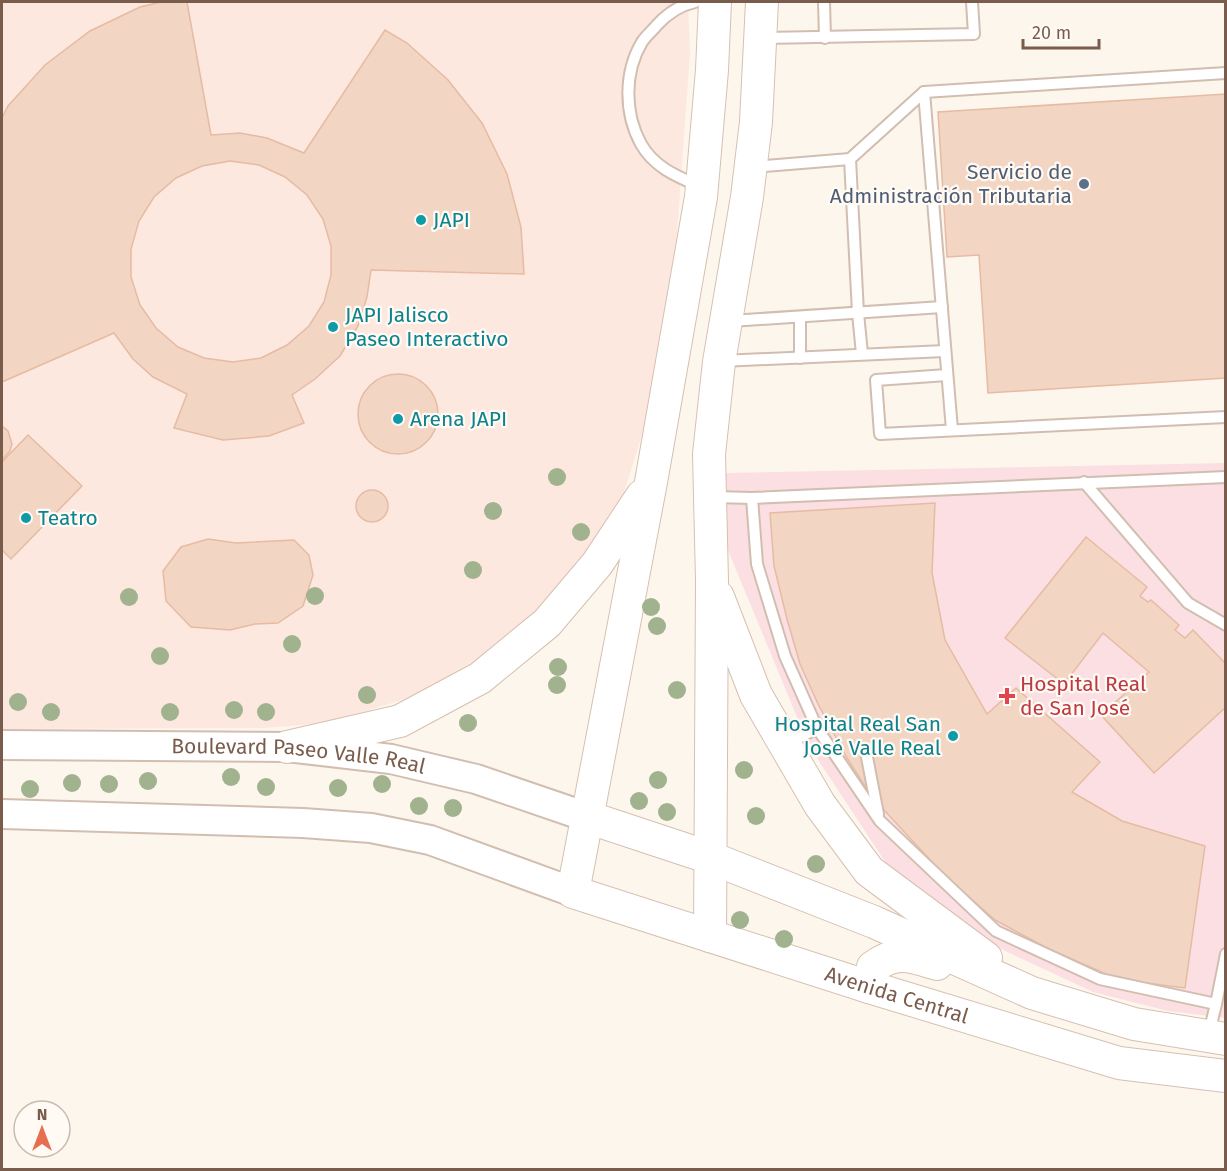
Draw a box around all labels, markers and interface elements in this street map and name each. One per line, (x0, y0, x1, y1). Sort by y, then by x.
scale bar (1023, 12, 1100, 50)
text: 20 m (1032, 22, 1071, 44)
place label: Servicio de Administración Tributaria (830, 159, 1072, 209)
marker: Servicio de Administración Tributaria (1077, 177, 1091, 191)
place label: JAPI (433, 207, 470, 233)
marker: JAPI (414, 213, 428, 227)
place label: JAPI Jalisco Paseo Interactivo (345, 302, 508, 352)
marker: JAPI Jalisco Paseo Interactivo (326, 320, 340, 334)
place label: Arena JAPI (410, 406, 507, 432)
marker: Arena JAPI (391, 412, 405, 426)
place label: Teatro (38, 505, 98, 531)
marker: Teatro (19, 511, 33, 525)
place label: Hospital Real de San José (1020, 671, 1146, 721)
marker: Hospital Real de San José (998, 687, 1016, 705)
place label: Hospital Real San José Valle Real (774, 711, 941, 761)
marker: Hospital Real San José Valle Real (946, 729, 960, 743)
street label: Boulevard Paseo Valle Real (171, 733, 428, 780)
street label: Avenida Central (822, 961, 972, 1030)
north arrow (12, 1099, 72, 1159)
text: N (37, 1105, 47, 1124)

